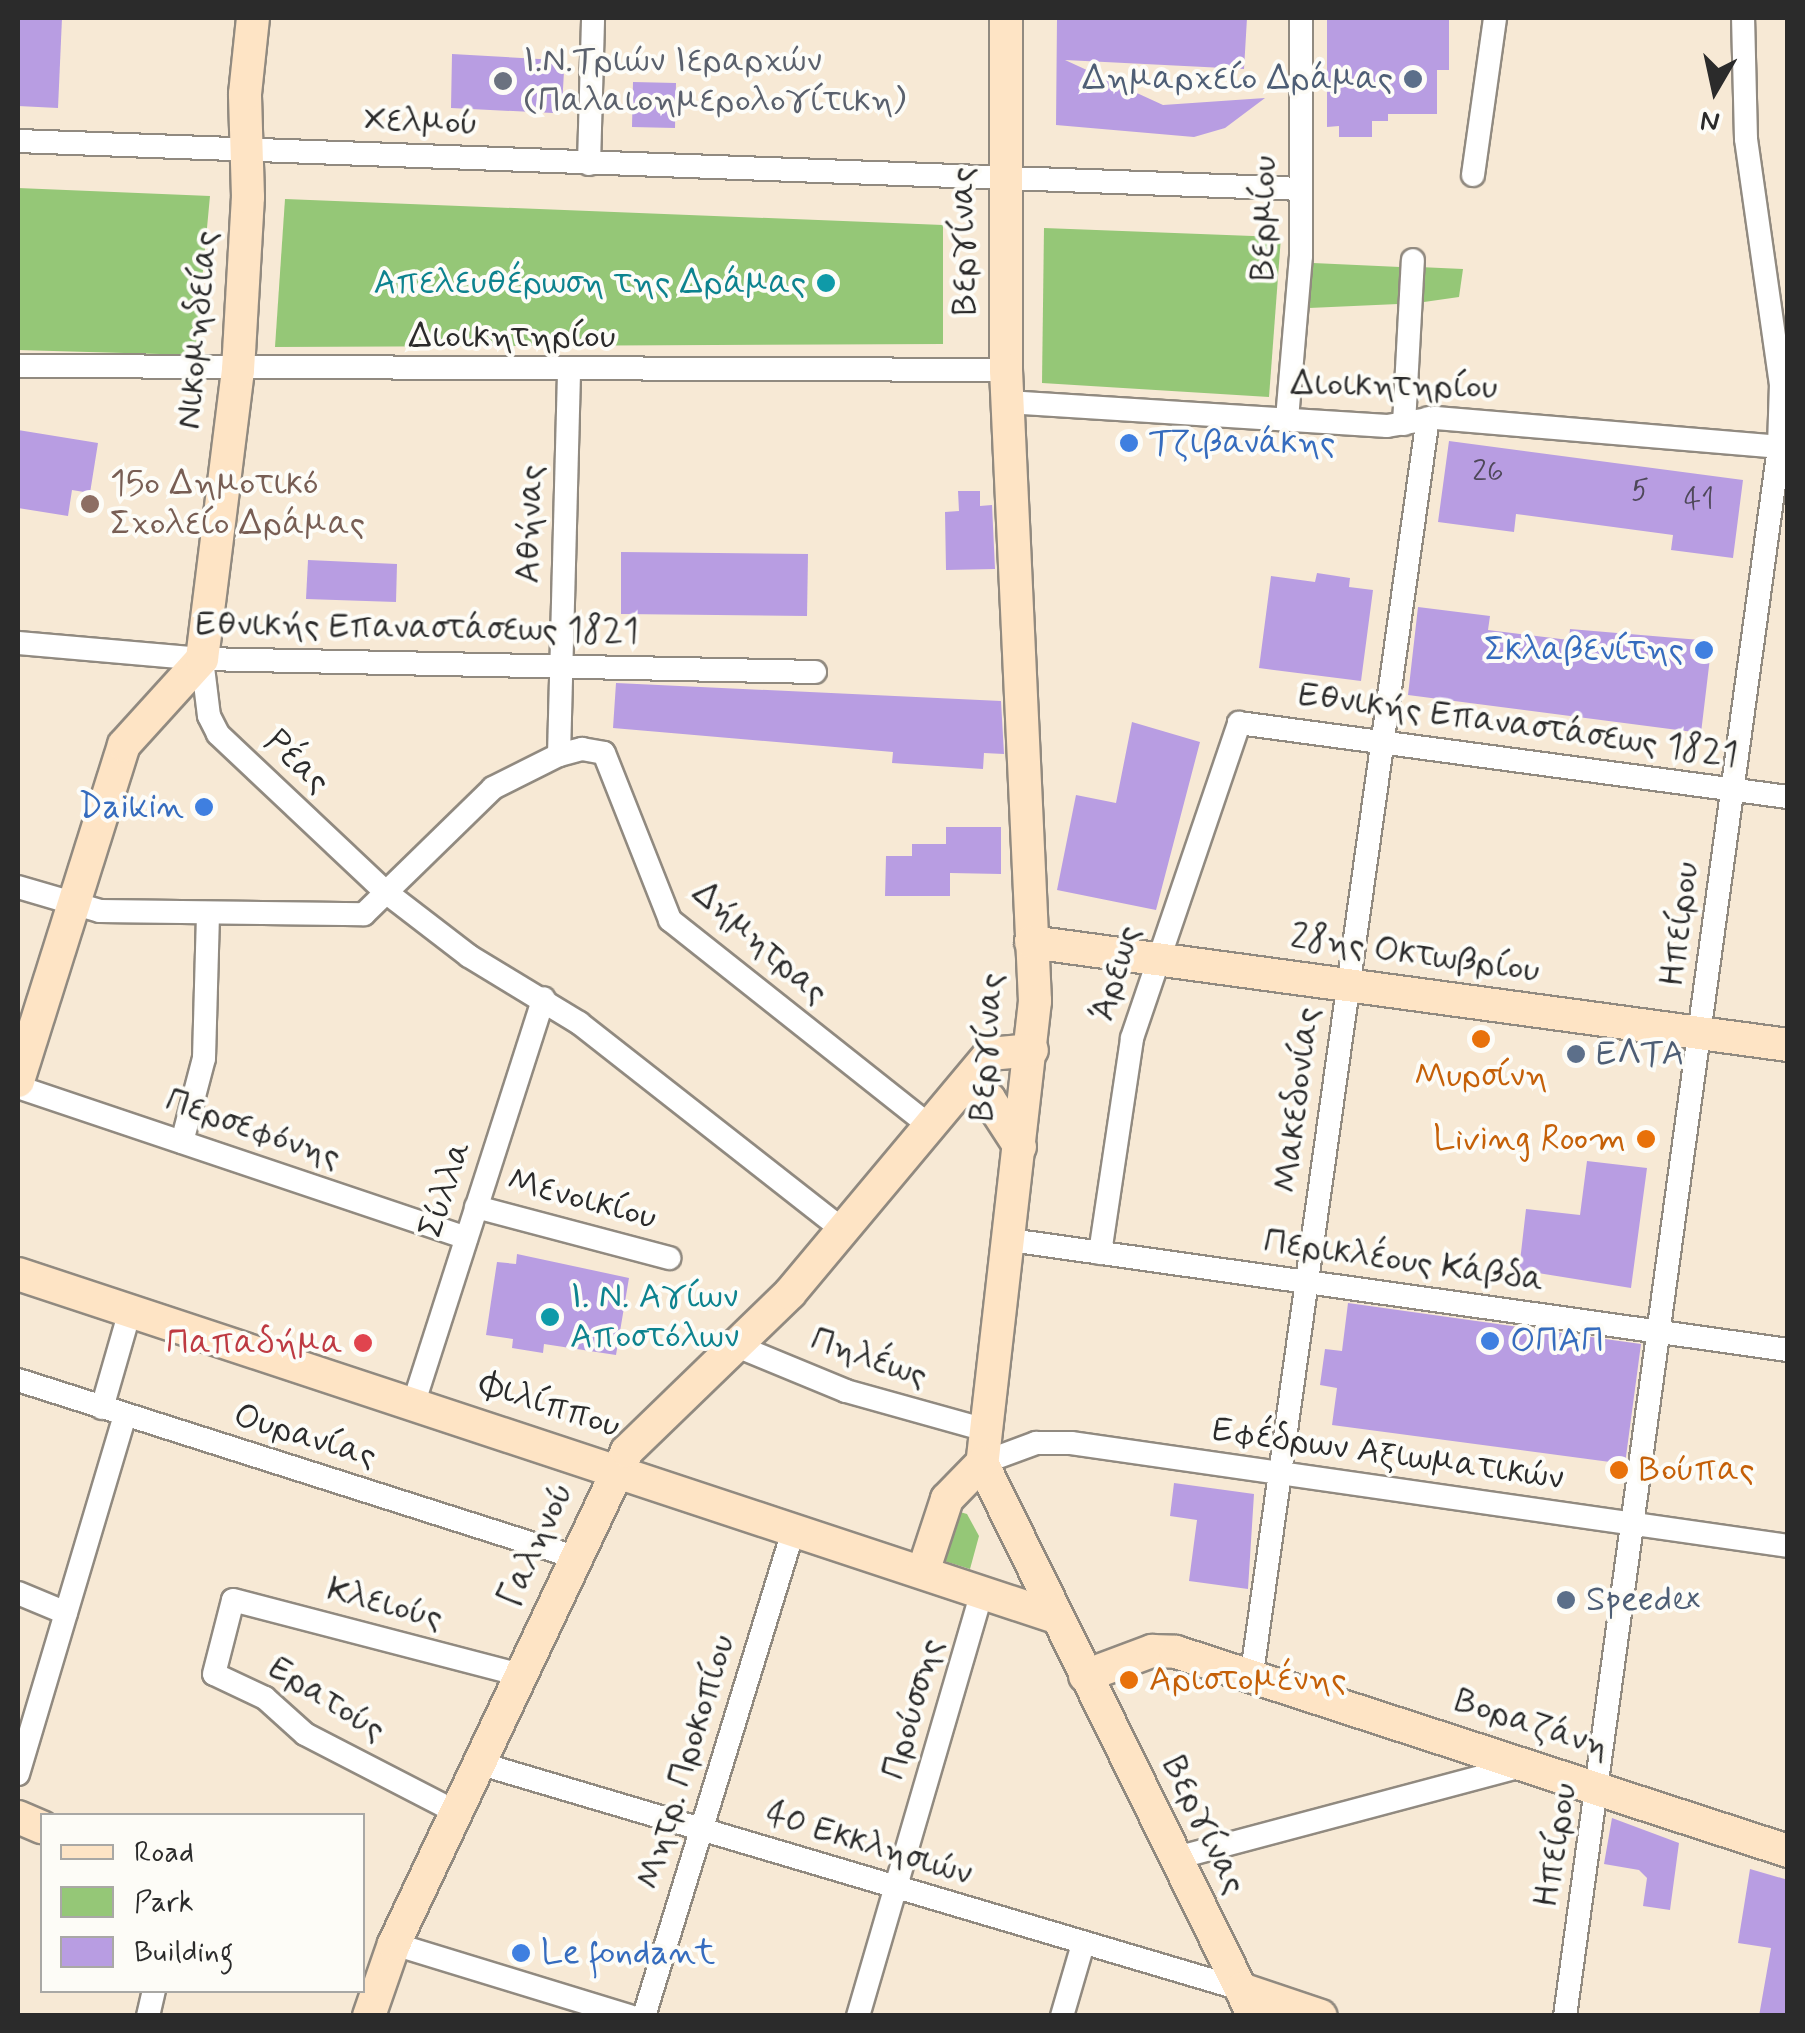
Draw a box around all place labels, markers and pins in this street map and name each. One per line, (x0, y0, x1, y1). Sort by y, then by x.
place label: Ι.Ν.Τριών Ιεραρχών (Παλαιοημερολογίτικη) (523, 40, 906, 122)
place label: Δημαρχείο Δράμας (1082, 58, 1393, 100)
marker: Δημαρχείο Δράμας (1402, 68, 1424, 90)
marker: Ι.Ν.Τριών Ιεραρχών (Παλαιοημερολογίτικη) (492, 70, 514, 92)
place label: Απελευθέρωση της Δράμας (373, 262, 806, 304)
marker: Απελευθέρωση της Δράμας (815, 272, 837, 294)
place label: Τζιβανάκης (1149, 422, 1335, 464)
marker: Τζιβανάκης (1118, 432, 1140, 454)
place label: 15ο Δημοτικό Σχολείο Δράμας (110, 463, 365, 545)
marker: 15ο Δημοτικό Σχολείο Δράμας (79, 493, 101, 515)
place label: Σκλαβενίτης (1484, 629, 1684, 671)
marker: Σκλαβενίτης (1693, 639, 1715, 661)
place label: Daikin (79, 786, 184, 828)
marker: Daikin (193, 796, 215, 818)
marker: Μυρσίνη (1470, 1028, 1492, 1050)
place label: ΕΛΤΑ (1596, 1033, 1684, 1075)
marker: ΕΛΤΑ (1565, 1043, 1587, 1065)
place label: Μυρσίνη (1414, 1055, 1548, 1097)
place label: Living Room (1437, 1118, 1626, 1160)
marker: Living Room (1635, 1128, 1657, 1150)
place label: Ι. Ν. Αγίων Αποστόλων (570, 1276, 739, 1358)
marker: Ι. Ν. Αγίων Αποστόλων (539, 1306, 561, 1328)
place label: ΟΠΑΠ (1510, 1320, 1604, 1362)
place label: Παπαδήμα (166, 1322, 343, 1364)
marker: ΟΠΑΠ (1479, 1330, 1501, 1352)
marker: Παπαδήμα (352, 1332, 374, 1354)
place label: Βούπας (1639, 1449, 1755, 1491)
marker: Βούπας (1608, 1459, 1630, 1481)
place label: Speedex (1586, 1579, 1700, 1621)
marker: Speedex (1555, 1589, 1577, 1611)
place label: Αριστομένης (1149, 1659, 1347, 1701)
marker: Αριστομένης (1118, 1669, 1140, 1691)
place label: Le fondant (541, 1932, 715, 1974)
marker: Le fondant (510, 1942, 532, 1964)

